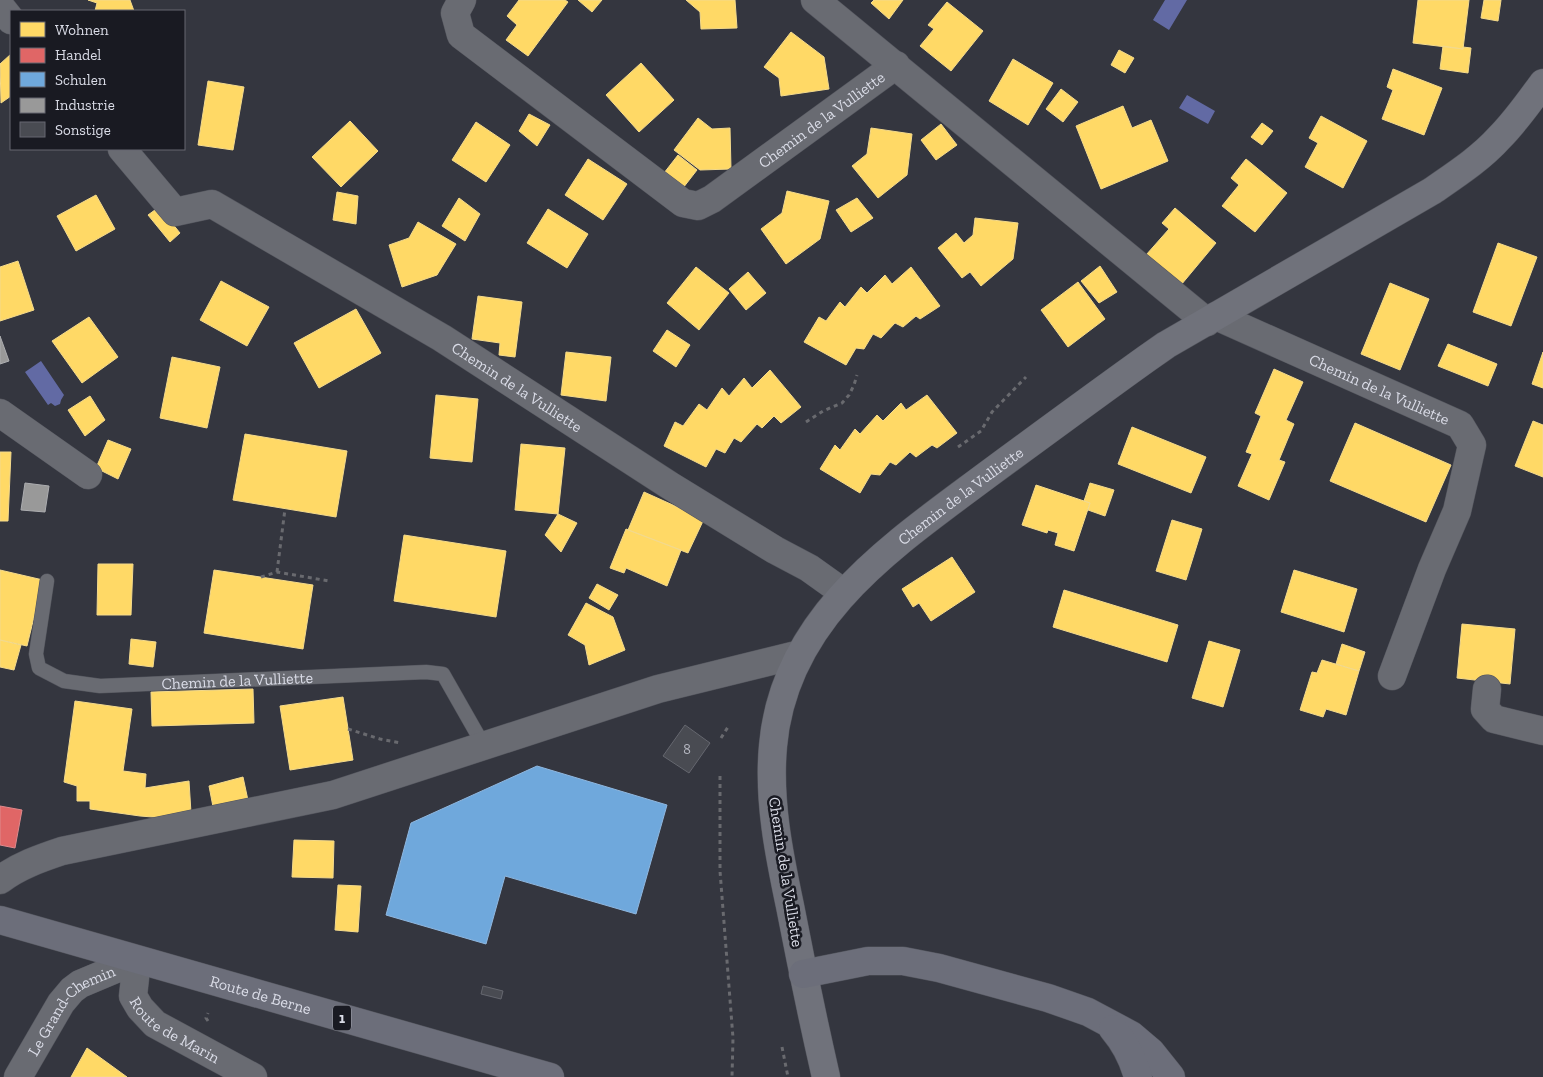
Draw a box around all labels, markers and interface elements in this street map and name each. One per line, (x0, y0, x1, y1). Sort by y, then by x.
legend (10, 10, 185, 150)
text: Wohnen (55, 21, 109, 39)
text: Handel (55, 46, 101, 64)
street label: Chemin de la Vulliette (754, 67, 888, 172)
text: Schulen (55, 71, 107, 89)
text: Industrie (55, 96, 115, 114)
text: Sonstige (55, 121, 111, 139)
street label: Chemin de la Vulliette (448, 337, 586, 436)
street label: Chemin de la Vulliette (1306, 349, 1453, 429)
street label: Chemin de la Vulliette (894, 442, 1027, 549)
street label: Chemin de la Vulliette (161, 667, 313, 693)
house number: 8 (683, 741, 691, 758)
street label: Chemin de la Vulliette (765, 796, 807, 948)
street label: Le Grand-Chemin (23, 961, 118, 1059)
street label: Route de Berne (208, 971, 313, 1018)
street label: Route de Marin (126, 993, 224, 1067)
road number: 1 (333, 1006, 351, 1030)

